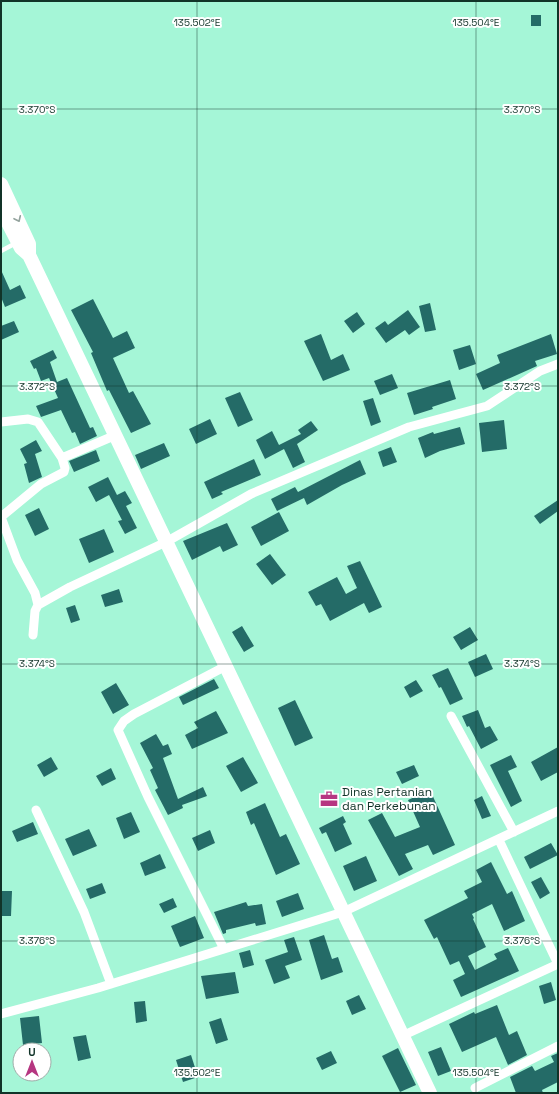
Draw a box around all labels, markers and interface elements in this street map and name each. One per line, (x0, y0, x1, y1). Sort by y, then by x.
text: 135.502°E (174, 16, 221, 29)
text: 135.504°E (453, 16, 500, 29)
text: 3.370°S (19, 103, 55, 116)
text: 3.370°S (504, 103, 540, 116)
one-way arrow (13, 215, 21, 223)
text: 3.372°S (19, 380, 55, 393)
text: 3.372°S (504, 380, 540, 393)
text: 3.374°S (19, 657, 55, 670)
text: 3.374°S (504, 657, 540, 670)
place label: Dinas Pertanian dan Perkebunan (342, 784, 436, 814)
office icon: Dinas Pertanian dan Perkebunan (319, 789, 339, 809)
text: 3.376°S (19, 934, 55, 947)
text: 3.376°S (504, 934, 540, 947)
north arrow (12, 1042, 52, 1082)
text: U (28, 1045, 36, 1059)
text: 135.502°E (174, 1066, 221, 1079)
text: 135.504°E (453, 1066, 500, 1079)

